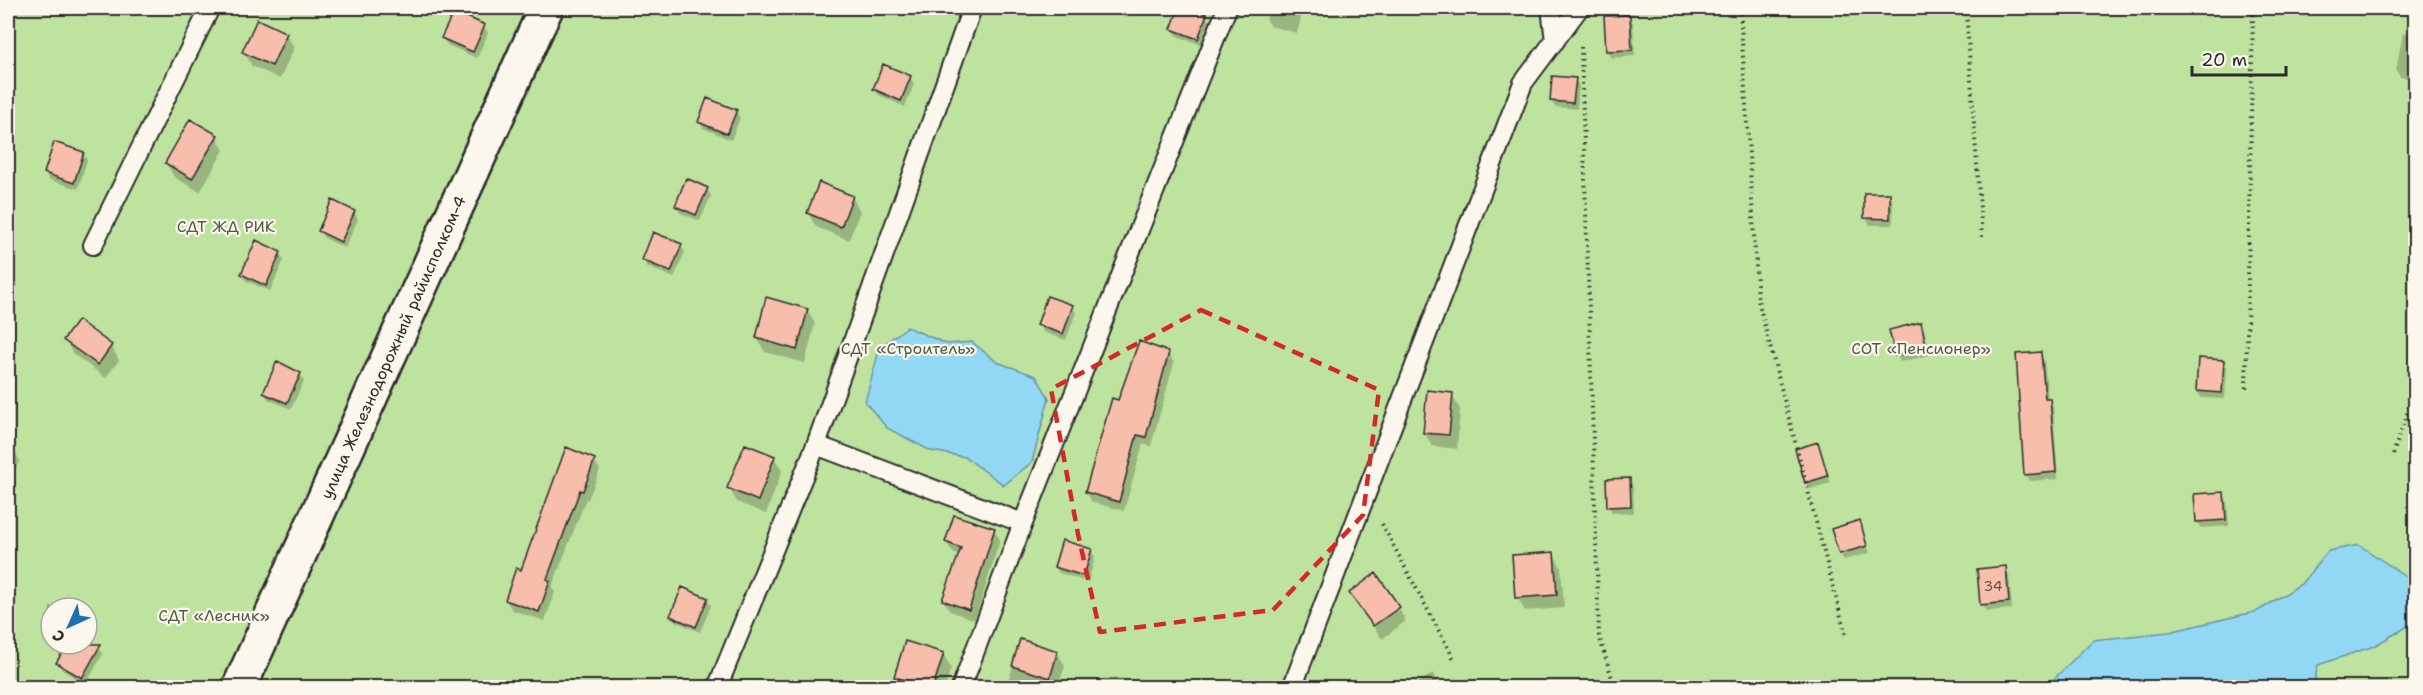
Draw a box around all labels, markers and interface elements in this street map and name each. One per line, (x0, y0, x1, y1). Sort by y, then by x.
scale bar (2192, 39, 2286, 77)
text: 20 m (2201, 48, 2247, 72)
street label: улица Железнодорожный райисполком-4 (315, 192, 470, 502)
park label: СДТ ЖД РИК (177, 216, 276, 237)
park label: СДТ «Строитель» (841, 338, 975, 359)
park label: СОТ «Пенсионер» (1851, 338, 1991, 359)
house number: 34 (1983, 577, 2003, 595)
north arrow (39, 596, 99, 656)
park label: СДТ «Лесник» (158, 605, 270, 626)
text: С (48, 625, 70, 647)

